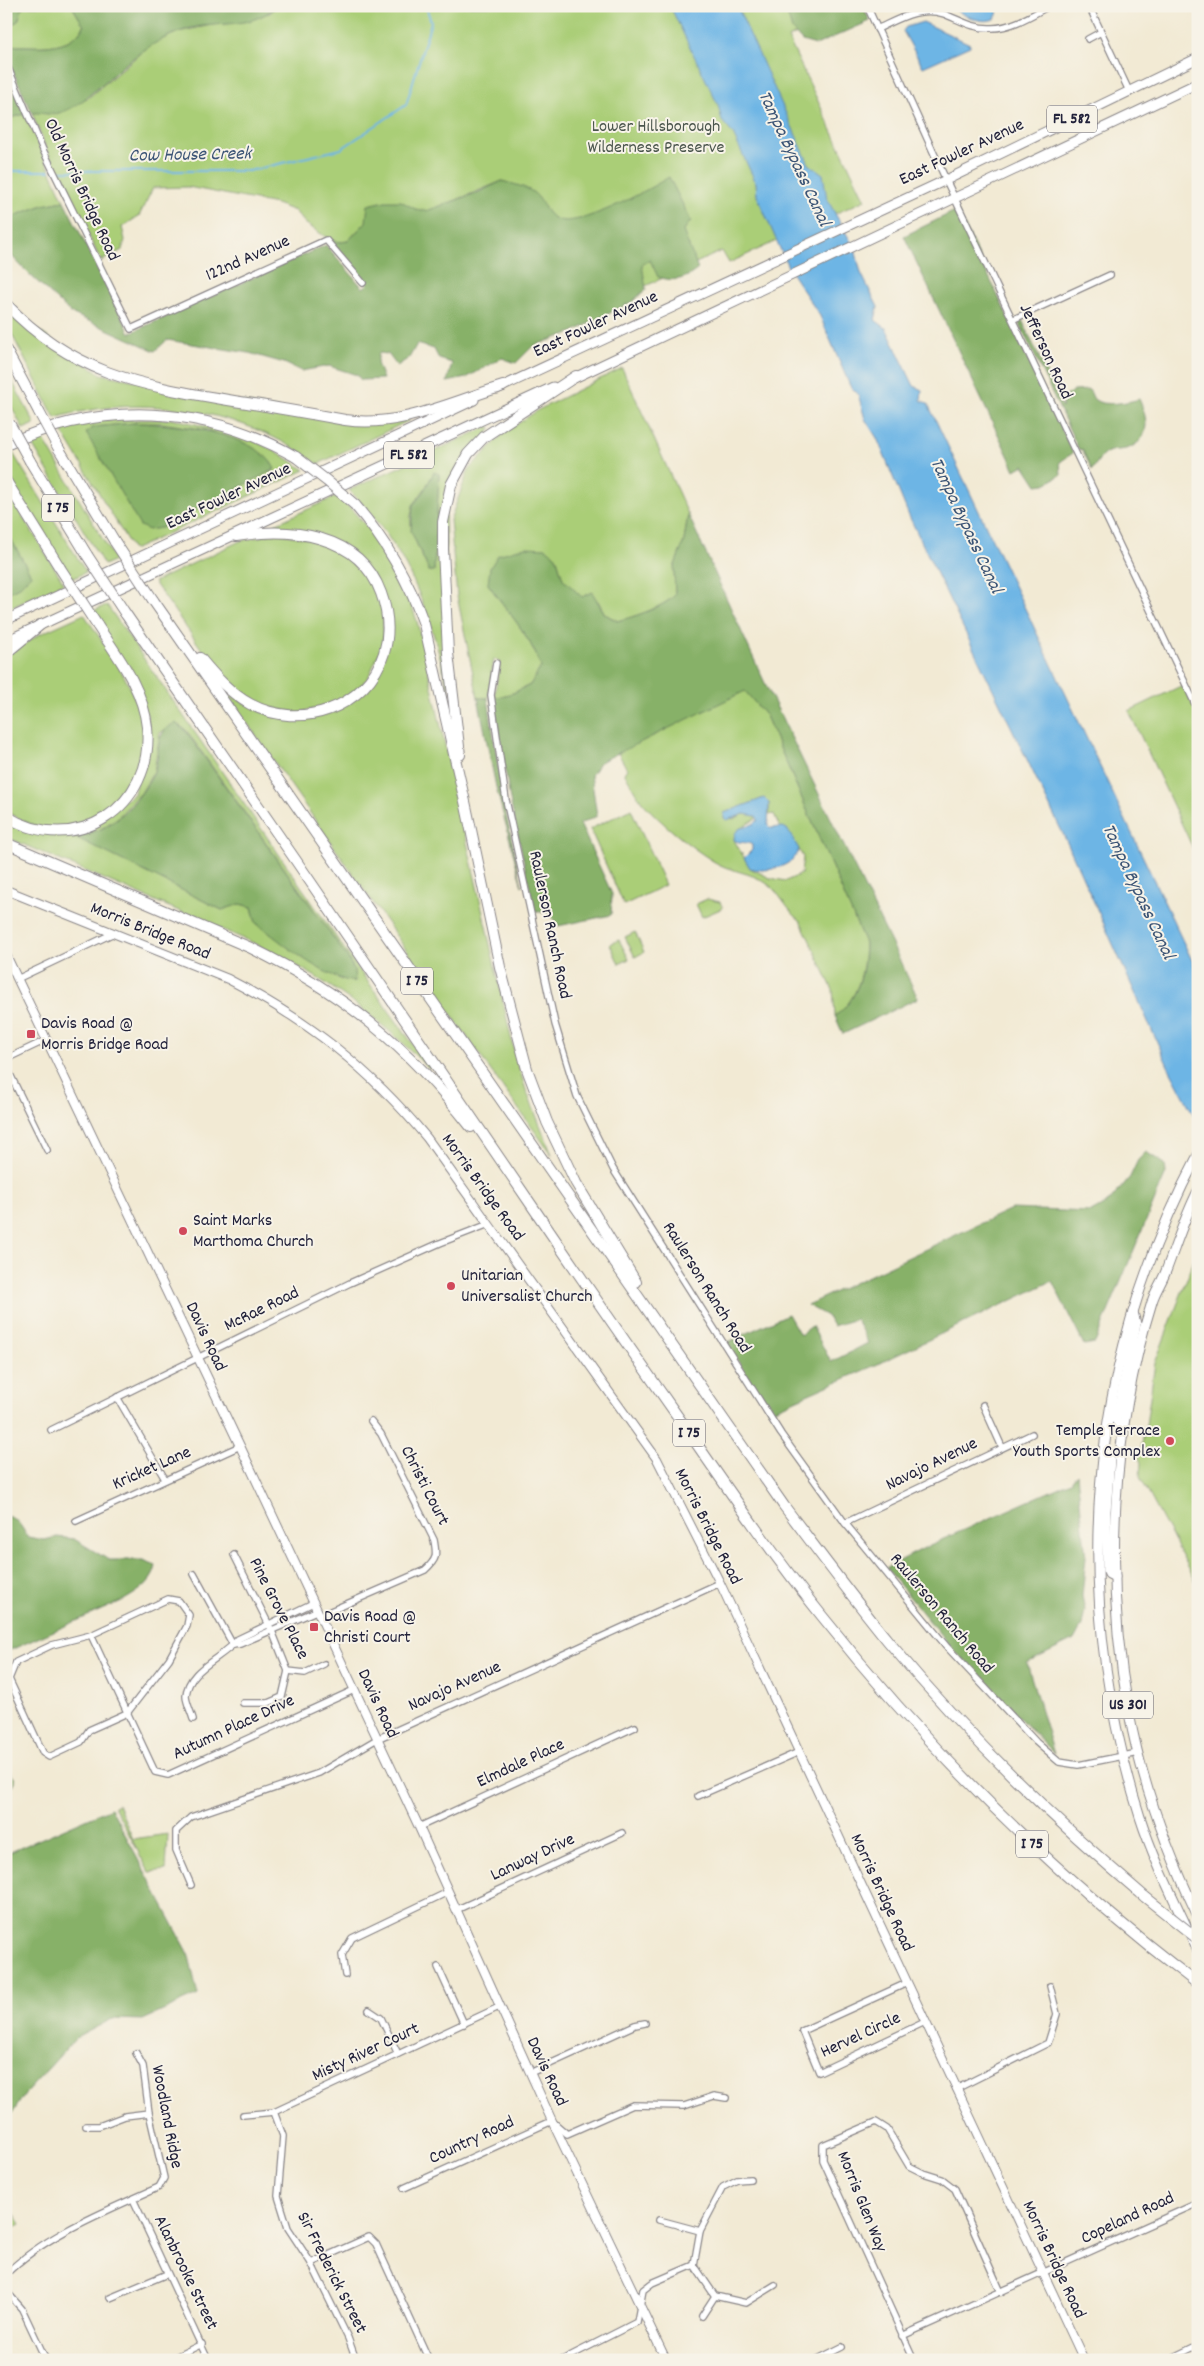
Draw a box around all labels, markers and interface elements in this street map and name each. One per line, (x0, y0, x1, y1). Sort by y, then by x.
water label: Tampa Bypass Canal (750, 87, 837, 233)
road number: FL 582 (1047, 106, 1097, 132)
street label: East Fowler Avenue (896, 113, 1028, 193)
street label: Old Morris Bridge Road (37, 115, 125, 265)
park label: Lower Hillsborough Wilderness Preserve (588, 115, 724, 161)
water label: Cow House Creek (129, 141, 254, 171)
street label: 122nd Avenue (202, 229, 294, 289)
street label: East Fowler Avenue (530, 285, 662, 365)
street label: Jefferson Road (1012, 300, 1078, 404)
road number: FL 582 (384, 442, 434, 468)
water label: Tampa Bypass Canal (922, 454, 1009, 600)
street label: East Fowler Avenue (163, 457, 295, 537)
road number: I 75 (42, 494, 74, 522)
water label: Tampa Bypass Canal (1094, 820, 1181, 966)
street label: Raulerson Ranch Road (521, 849, 577, 1001)
street label: Morris Bridge Road (86, 897, 214, 967)
road number: I 75 (401, 968, 433, 994)
place label: Davis Road @ Morris Bridge Road (41, 1012, 168, 1058)
marker: Davis Road @ Morris Bridge Road (25, 1028, 37, 1040)
street label: Morris Bridge Road (434, 1129, 530, 1247)
place label: Saint Marks Marthoma Church (193, 1209, 314, 1255)
street label: Raulerson Ranch Road (655, 1217, 757, 1359)
marker: Saint Marks Marthoma Church (177, 1225, 189, 1237)
place label: Unitarian Universalist Church (461, 1264, 592, 1310)
marker: Unitarian Universalist Church (445, 1280, 457, 1292)
street label: McRae Road (220, 1281, 304, 1339)
street label: Davis Road (178, 1298, 232, 1376)
place label: Temple Terrace Youth Sports Complex (1013, 1419, 1160, 1465)
road number: I 75 (673, 1420, 705, 1446)
street label: Navajo Avenue (882, 1432, 982, 1498)
marker: Temple Terrace Youth Sports Complex (1164, 1435, 1176, 1447)
street label: Kricket Lane (109, 1441, 195, 1497)
street label: Christi Court (393, 1442, 455, 1531)
street label: Morris Bridge Road (667, 1465, 747, 1589)
street label: Raulerson Ranch Road (883, 1548, 999, 1680)
street label: Pine Grove Place (242, 1554, 314, 1664)
place label: Davis Road @ Christi Court (324, 1605, 416, 1651)
marker: Davis Road @ Christi Court (308, 1621, 320, 1633)
street label: Navajo Avenue (405, 1655, 506, 1719)
street label: Davis Road (350, 1665, 404, 1743)
street label: Autumn Place Drive (169, 1689, 299, 1767)
road number: US 301 (1103, 1692, 1153, 1718)
street label: Elmdale Place (473, 1733, 569, 1795)
street label: Lanway Drive (487, 1828, 579, 1888)
street label: Morris Bridge Road (843, 1830, 919, 1956)
road number: I 75 (1016, 1830, 1048, 1858)
street label: Hervel Circle (817, 2006, 905, 2065)
street label: Misty River Court (308, 2017, 424, 2089)
street label: Davis Road (519, 2033, 573, 2111)
street label: Woodland Ridge (144, 2063, 188, 2171)
street label: Country Road (425, 2110, 519, 2172)
street label: Morris Glen Way (829, 2148, 893, 2257)
street label: Copeland Road (1077, 2186, 1179, 2252)
street label: Morris Bridge Road (1015, 2197, 1091, 2323)
street label: Sir Frederick Street (290, 2208, 373, 2338)
street label: Alanbrooke Street (146, 2212, 224, 2335)

